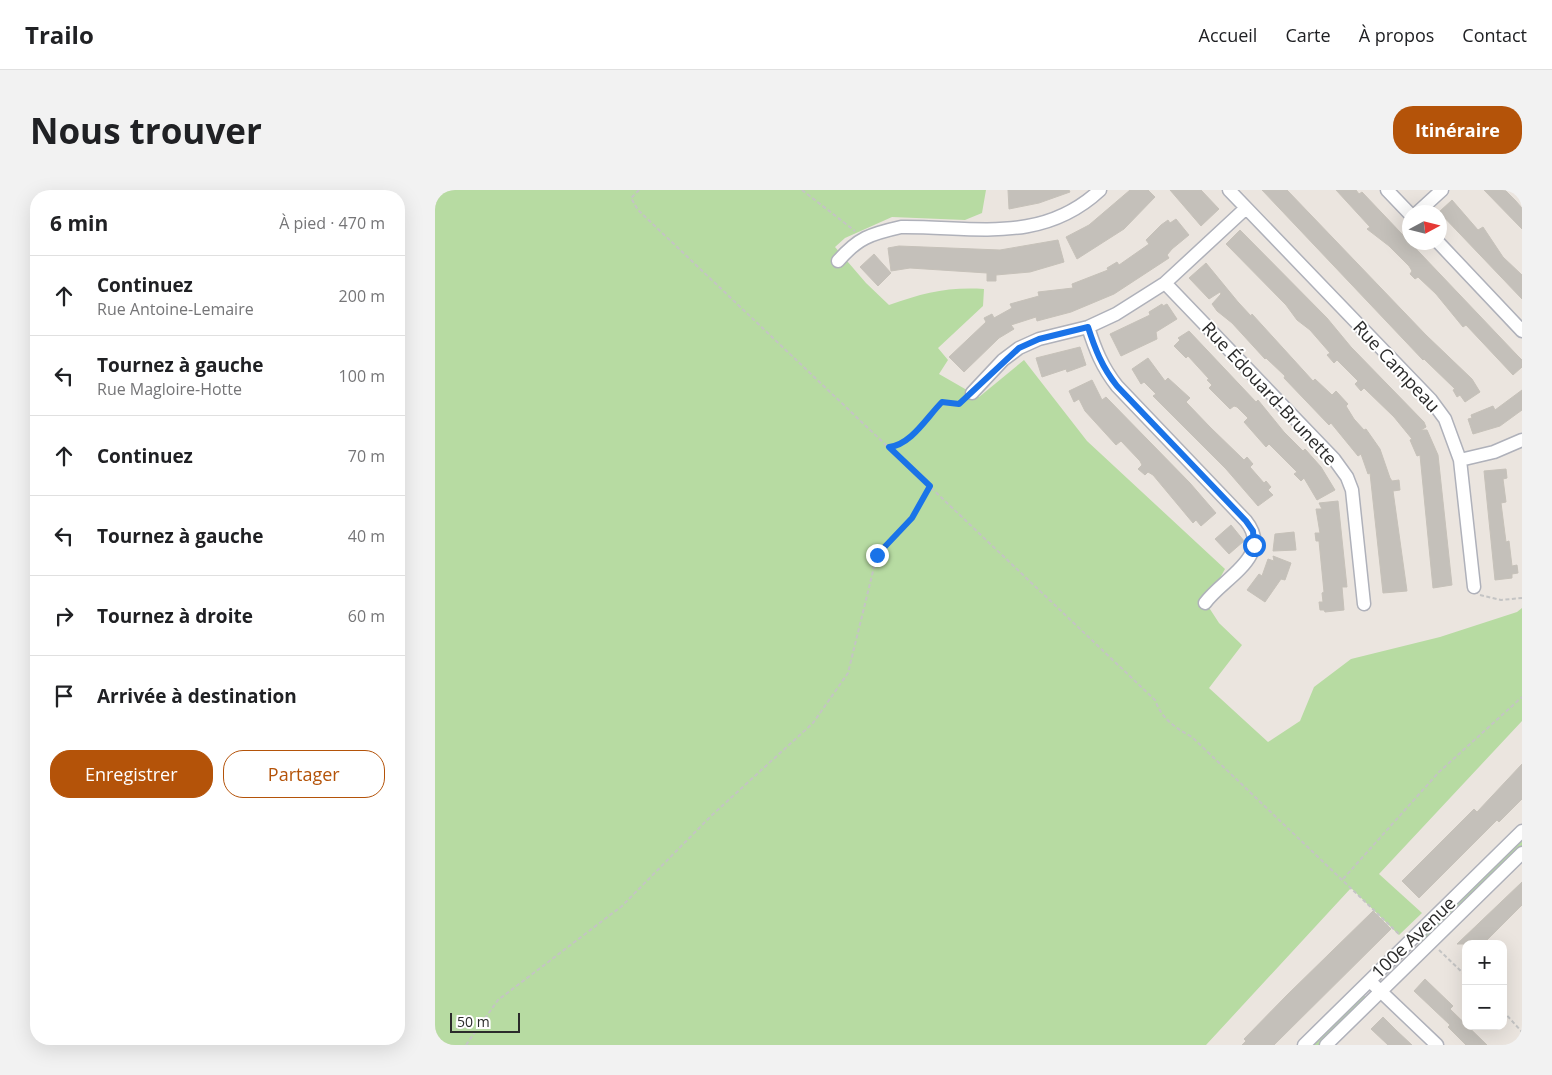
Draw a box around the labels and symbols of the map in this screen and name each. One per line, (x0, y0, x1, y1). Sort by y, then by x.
north arrow (1402, 205, 1447, 250)
street label: Rue Campeau (1348, 315, 1446, 417)
street label: Rue Édouard-Brunette (1197, 316, 1343, 470)
route start (1243, 534, 1266, 557)
route end (866, 544, 889, 567)
street label: 100e Avenue (1366, 891, 1460, 983)
scale bar (450, 1010, 520, 1033)

